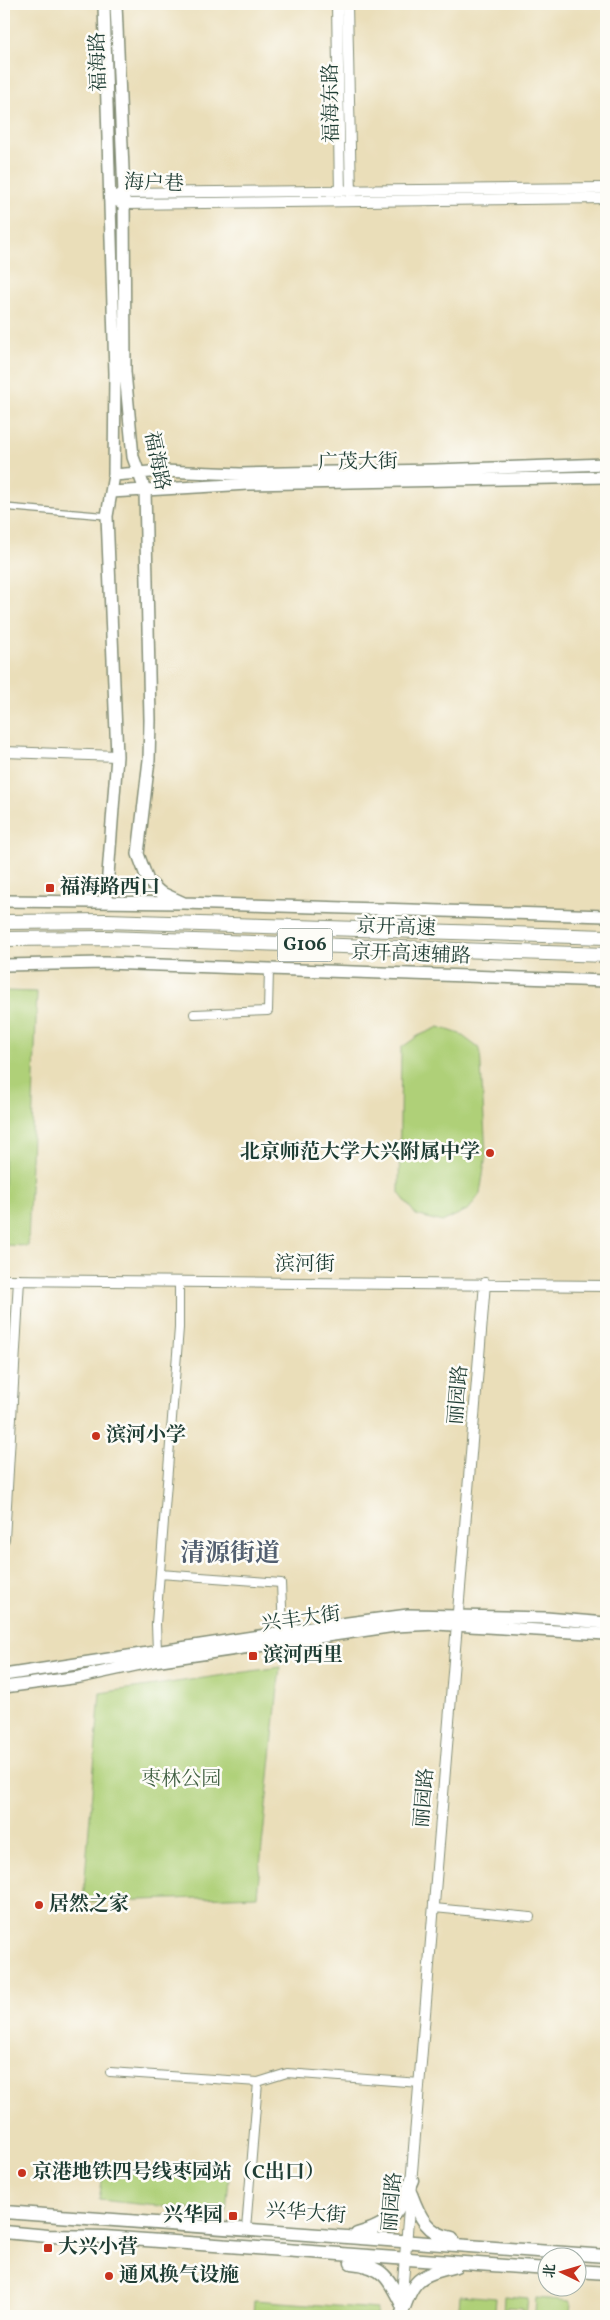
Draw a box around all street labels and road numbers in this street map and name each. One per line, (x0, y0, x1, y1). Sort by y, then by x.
street label: 福海路 (84, 32, 114, 92)
street label: 福海东路 (317, 63, 347, 143)
street label: 海户巷 (124, 169, 184, 199)
street label: 福海路 (137, 429, 175, 493)
street label: 广茂大街 (318, 448, 398, 478)
street label: 京开高速 (356, 913, 436, 943)
road number: G106 (278, 928, 332, 962)
street label: 京开高速辅路 (351, 939, 471, 971)
street label: 滨河街 (275, 1251, 335, 1279)
street label: 丽园路 (442, 1364, 476, 1426)
street label: 兴丰大街 (259, 1601, 343, 1639)
street label: 丽园路 (408, 1767, 442, 1829)
street label: 丽园路 (376, 2171, 410, 2233)
street label: 兴华大街 (265, 2197, 347, 2231)

